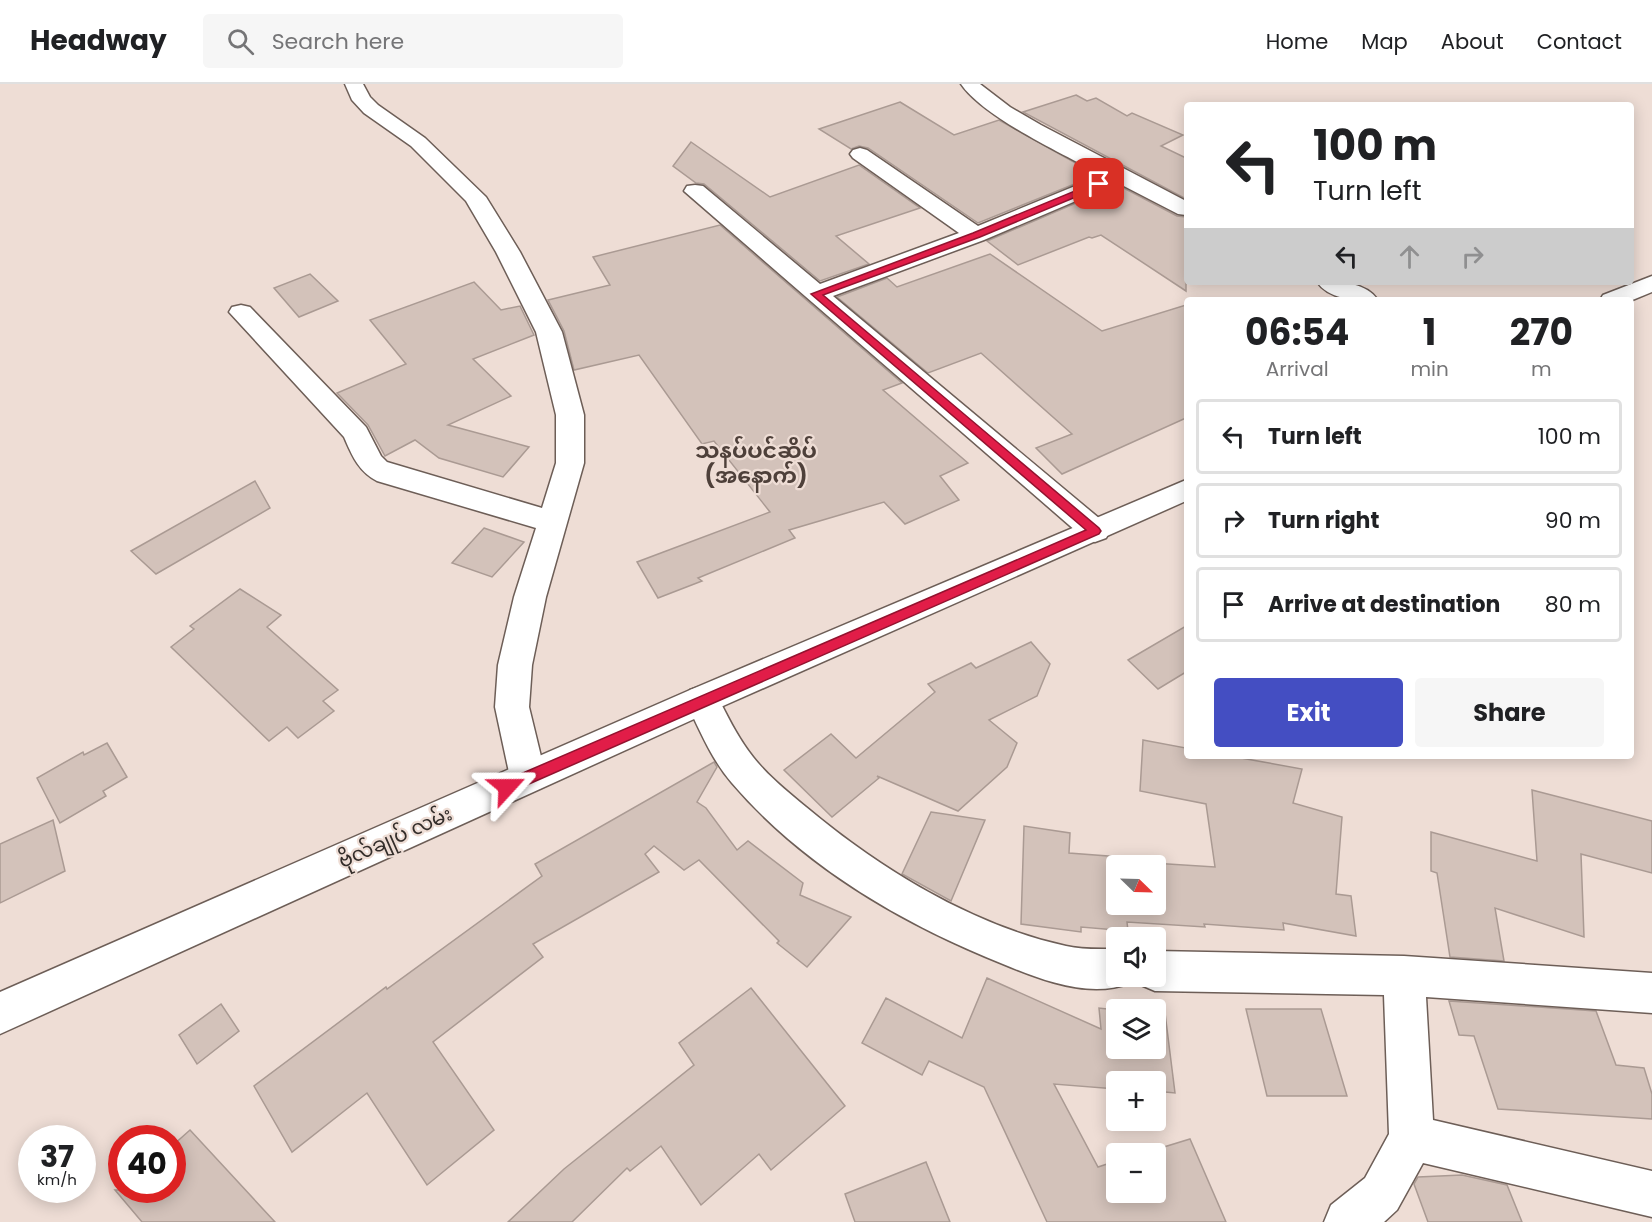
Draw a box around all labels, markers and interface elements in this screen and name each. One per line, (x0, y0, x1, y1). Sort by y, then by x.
search box (203, 14, 623, 68)
text: Headway (30, 21, 167, 60)
icon: search (224, 25, 257, 58)
text: Search here (272, 26, 404, 57)
text: Home (1266, 27, 1328, 56)
text: Map (1361, 27, 1408, 56)
text: About (1441, 27, 1504, 56)
text: Contact (1537, 27, 1622, 56)
text: 100 m (1313, 116, 1437, 175)
icon: left (1214, 126, 1292, 204)
pin (1073, 158, 1124, 209)
icon: arrive (1082, 167, 1115, 200)
text: Turn left (1313, 172, 1422, 209)
icon: left (1330, 240, 1363, 273)
icon: ahead (1393, 240, 1426, 273)
icon: right (1456, 240, 1489, 273)
text: 06:54 (1245, 307, 1349, 358)
text: 1 (1423, 307, 1436, 358)
text: 270 (1510, 307, 1573, 358)
text: Arrival (1266, 355, 1329, 383)
text: min (1410, 355, 1449, 383)
text: m (1531, 355, 1552, 383)
icon: left (1217, 420, 1250, 453)
text: Turn left (1268, 421, 1362, 452)
text: 100 m (1538, 421, 1601, 452)
district label: သနပ်ပင်ဆိပ် (အနောက်) (695, 435, 817, 493)
icon: right (1217, 504, 1250, 537)
text: Turn right (1268, 505, 1379, 536)
text: 90 m (1545, 505, 1601, 536)
icon: arrive (1217, 588, 1250, 621)
text: Arrive at destination (1268, 589, 1500, 620)
text: 80 m (1545, 589, 1601, 620)
button: Exit (1214, 678, 1403, 747)
button: Share (1415, 678, 1604, 747)
position arrow (475, 755, 539, 819)
street label: ဗိုလ်ချုပ် လမ်း (334, 799, 458, 877)
north arrow (1106, 855, 1166, 915)
map controls (1106, 855, 1166, 1203)
button: sound (1106, 927, 1166, 987)
button: layers (1106, 999, 1166, 1059)
button: + (1106, 1071, 1166, 1131)
speed limit sign: 40 (108, 1125, 186, 1203)
text: 37 (40, 1135, 74, 1178)
button: − (1106, 1143, 1166, 1203)
text: km/h (37, 1169, 77, 1190)

